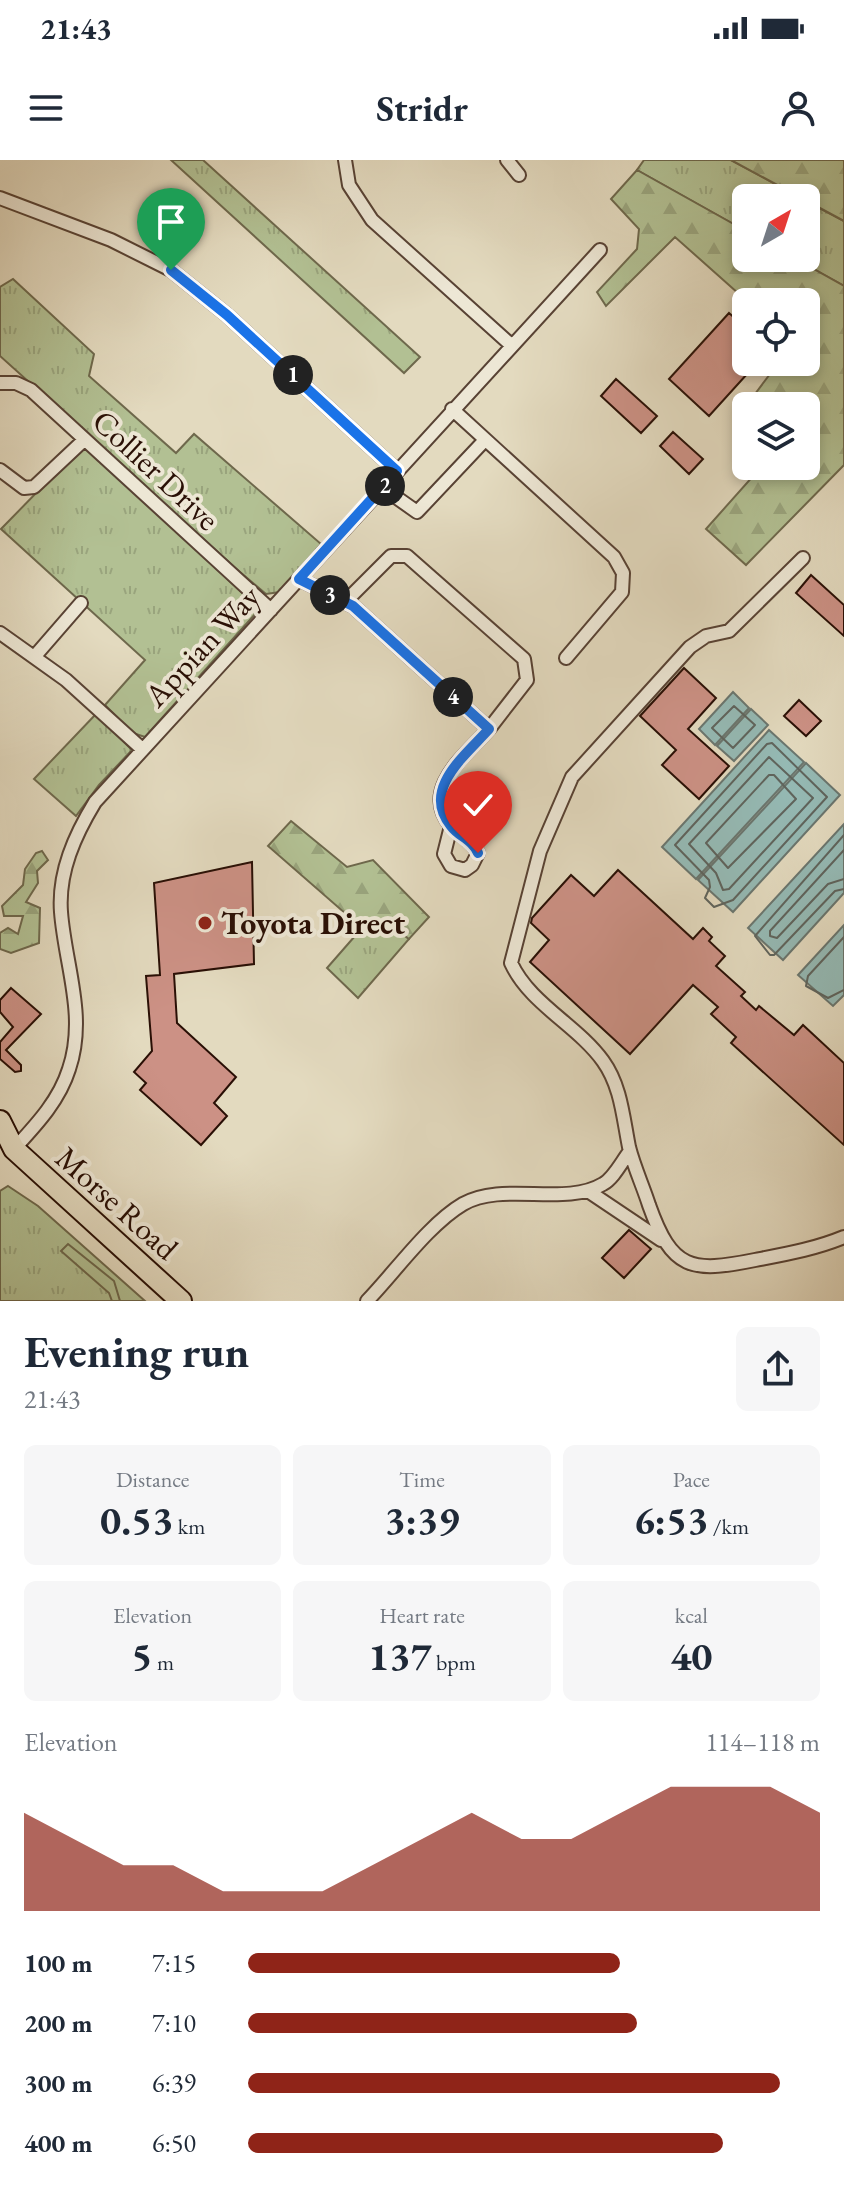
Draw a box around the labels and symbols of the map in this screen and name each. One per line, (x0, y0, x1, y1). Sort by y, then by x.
north arrow (732, 184, 820, 272)
pin (137, 188, 205, 270)
pin: 1 (273, 355, 313, 395)
street label: Collier Drive (83, 400, 229, 540)
pin: 2 (365, 466, 405, 506)
street label: Appian Way (134, 575, 270, 717)
pin: 3 (310, 575, 350, 615)
pin: 4 (433, 677, 473, 717)
pin (444, 771, 512, 853)
place label: Toyota Direct (221, 902, 405, 944)
marker: Toyota Direct (196, 914, 214, 932)
street label: Morse Road (47, 1137, 188, 1270)

